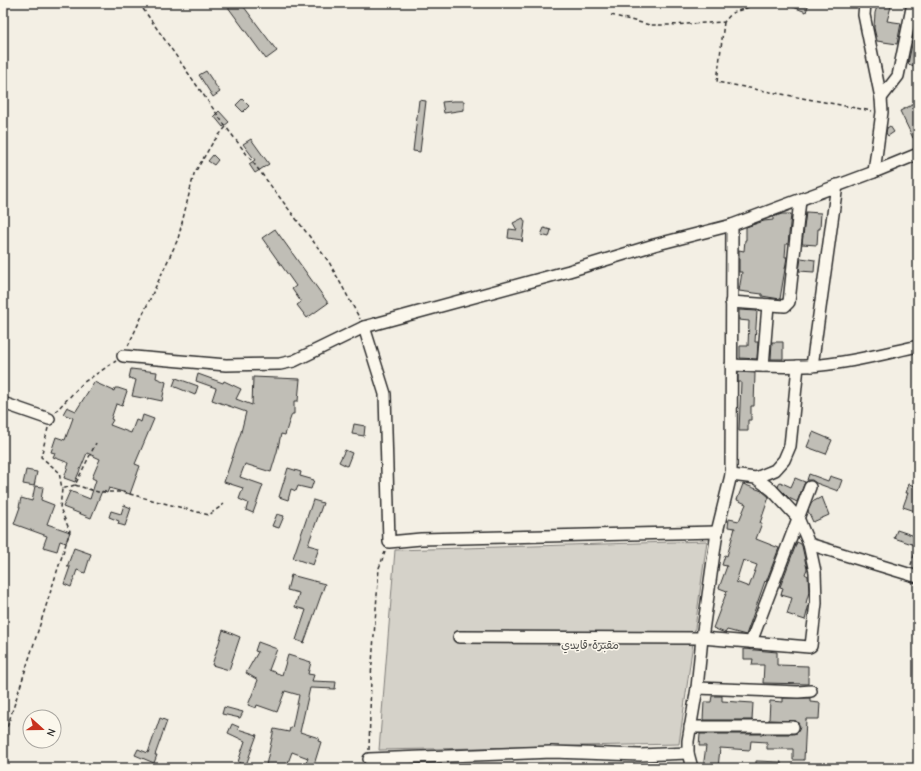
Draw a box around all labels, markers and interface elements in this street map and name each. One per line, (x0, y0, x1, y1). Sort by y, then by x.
park label: مقبرة قايدي (561, 638, 619, 654)
north arrow (22, 709, 62, 749)
text: N (44, 727, 58, 738)

